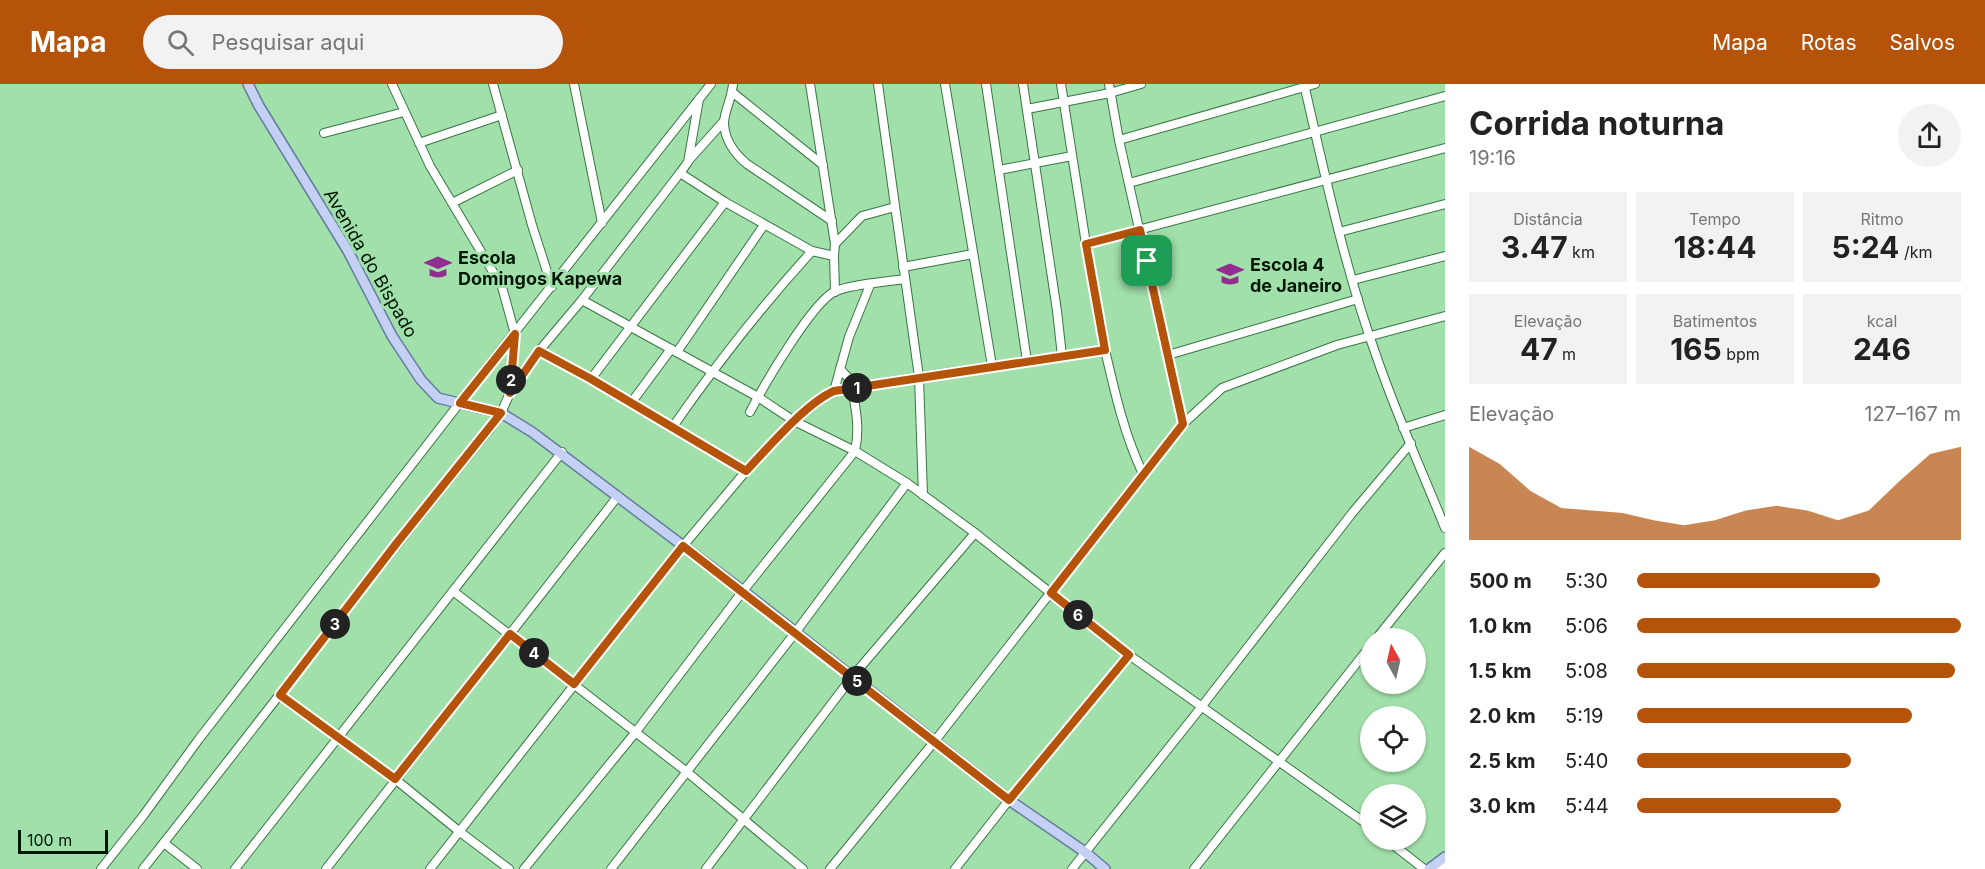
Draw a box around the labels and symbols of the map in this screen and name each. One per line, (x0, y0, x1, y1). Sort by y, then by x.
street label: Avenida do Bispado (320, 185, 422, 341)
pin (1121, 235, 1172, 286)
place label: Escola Domingos Kapewa (458, 247, 622, 289)
school or university icon: Escola Domingos Kapewa (423, 252, 453, 282)
place label: Escola 4 de Janeiro (1250, 254, 1342, 296)
school or university icon: Escola 4 de Janeiro (1215, 259, 1245, 289)
pin: 2 (496, 365, 526, 395)
pin: 1 (842, 373, 872, 403)
pin: 6 (1063, 600, 1093, 630)
pin: 3 (320, 609, 350, 639)
north arrow (1360, 628, 1426, 694)
pin: 4 (519, 638, 549, 668)
pin: 5 (842, 666, 872, 696)
scale bar (18, 827, 108, 854)

